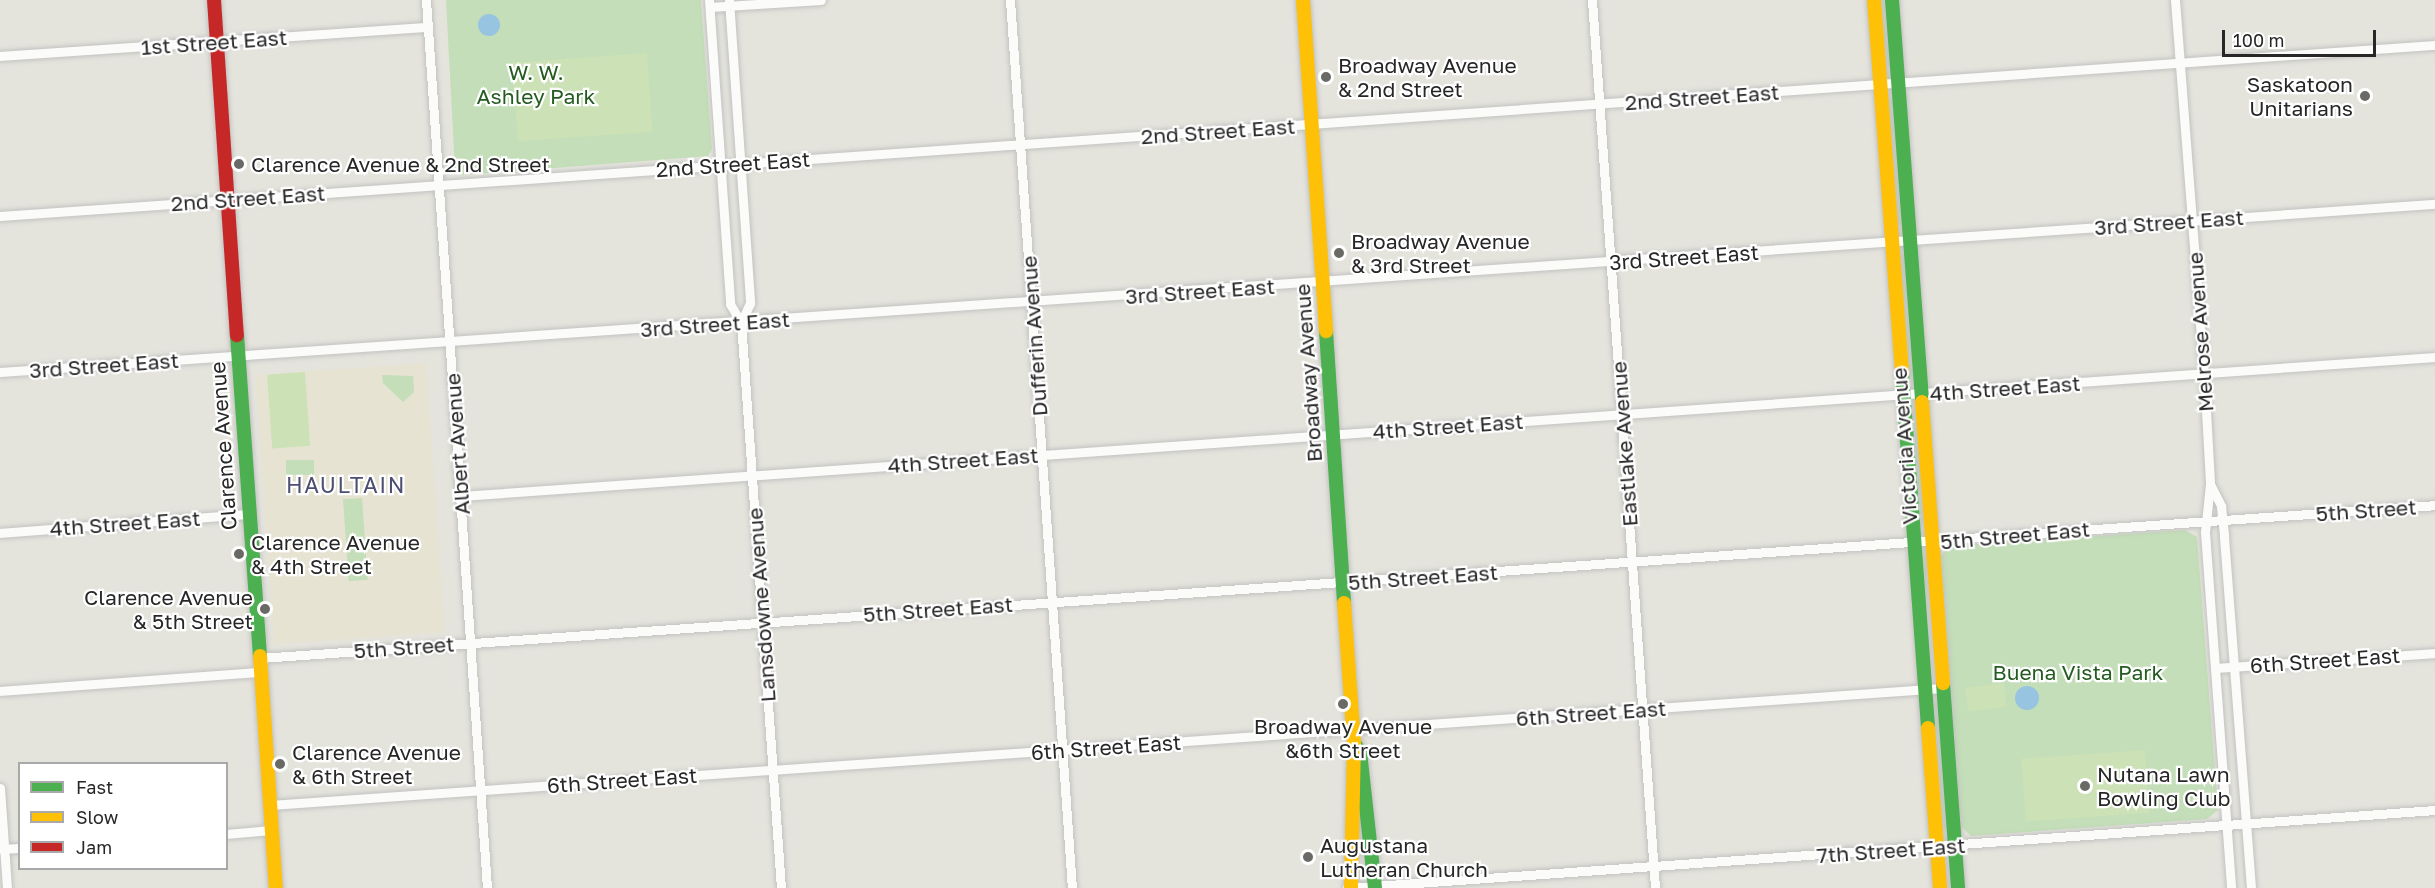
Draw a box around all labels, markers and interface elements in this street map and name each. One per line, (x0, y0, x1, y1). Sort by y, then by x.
scale bar (2225, 18, 2380, 56)
street label: 1st Street East (140, 24, 288, 60)
text: 100 m (2233, 29, 2284, 51)
place label: Broadway Avenue & 2nd Street (1338, 52, 1517, 102)
park label: W. W. Ashley Park (477, 59, 595, 109)
marker: Broadway Avenue & 2nd Street (1319, 70, 1333, 84)
place label: Saskatoon Unitarians (2247, 71, 2353, 121)
street label: 2nd Street East (1624, 79, 1780, 115)
marker: Saskatoon Unitarians (2358, 89, 2372, 103)
street label: 2nd Street East (1140, 113, 1296, 149)
street label: 2nd Street East (655, 146, 811, 182)
place label: Clarence Avenue & 2nd Street (251, 151, 550, 177)
marker: Clarence Avenue & 2nd Street (232, 157, 246, 171)
street label: 2nd Street East (170, 180, 326, 216)
street label: 3rd Street East (2093, 204, 2245, 240)
place label: Broadway Avenue & 3rd Street (1351, 228, 1530, 278)
street label: 3rd Street East (1608, 239, 1760, 275)
marker: Broadway Avenue & 3rd Street (1332, 246, 1346, 260)
street label: Melrose Avenue (2182, 251, 2218, 413)
street label: Dufferin Avenue (1016, 255, 1052, 417)
street label: 3rd Street East (1124, 273, 1276, 309)
street label: Broadway Avenue (1289, 283, 1327, 463)
street label: 3rd Street East (639, 306, 791, 342)
street label: 3rd Street East (28, 347, 180, 383)
street label: Clarence Avenue (205, 361, 241, 531)
street label: Eastlake Avenue (1606, 361, 1642, 527)
street label: Victoria Avenue (1886, 367, 1922, 525)
street label: 4th Street East (1929, 370, 2081, 406)
street label: Albert Avenue (439, 372, 475, 516)
street label: 4th Street East (1372, 408, 1524, 444)
street label: 4th Street East (887, 442, 1039, 478)
district label: HAULTAIN (286, 472, 406, 498)
street label: 5th Street (2315, 494, 2417, 526)
street label: 4th Street East (49, 505, 201, 541)
street label: Lansdowne Avenue (742, 507, 780, 703)
street label: 5th Street East (1939, 516, 2091, 554)
place label: Clarence Avenue & 4th Street (251, 529, 420, 579)
marker: Clarence Avenue & 4th Street (232, 547, 246, 561)
street label: 5th Street East (1347, 559, 1499, 595)
place label: Clarence Avenue & 5th Street (84, 584, 253, 634)
street label: 5th Street East (862, 591, 1014, 627)
marker: Clarence Avenue & 5th Street (258, 602, 272, 616)
street label: 5th Street (353, 631, 455, 663)
street label: 6th Street East (2249, 642, 2401, 678)
park label: Buena Vista Park (1993, 659, 2163, 685)
street label: 6th Street East (1515, 695, 1667, 731)
marker: Broadway Avenue &6th Street (1336, 697, 1350, 711)
place label: Broadway Avenue &6th Street (1254, 713, 1432, 763)
street label: 6th Street East (1030, 729, 1182, 765)
place label: Clarence Avenue & 6th Street (292, 739, 461, 789)
marker: Clarence Avenue & 6th Street (273, 757, 287, 771)
place label: Nutana Lawn Bowling Club (2097, 761, 2231, 811)
legend (18, 762, 228, 870)
street label: 6th Street East (546, 762, 698, 798)
text: Fast (76, 776, 113, 798)
marker: Nutana Lawn Bowling Club (2078, 779, 2092, 793)
text: Slow (76, 806, 118, 828)
place label: Augustana Lutheran Church (1320, 832, 1488, 882)
street label: 7th Street East (1816, 832, 1966, 868)
text: Jam (76, 836, 112, 858)
marker: Augustana Lutheran Church (1301, 850, 1315, 864)

